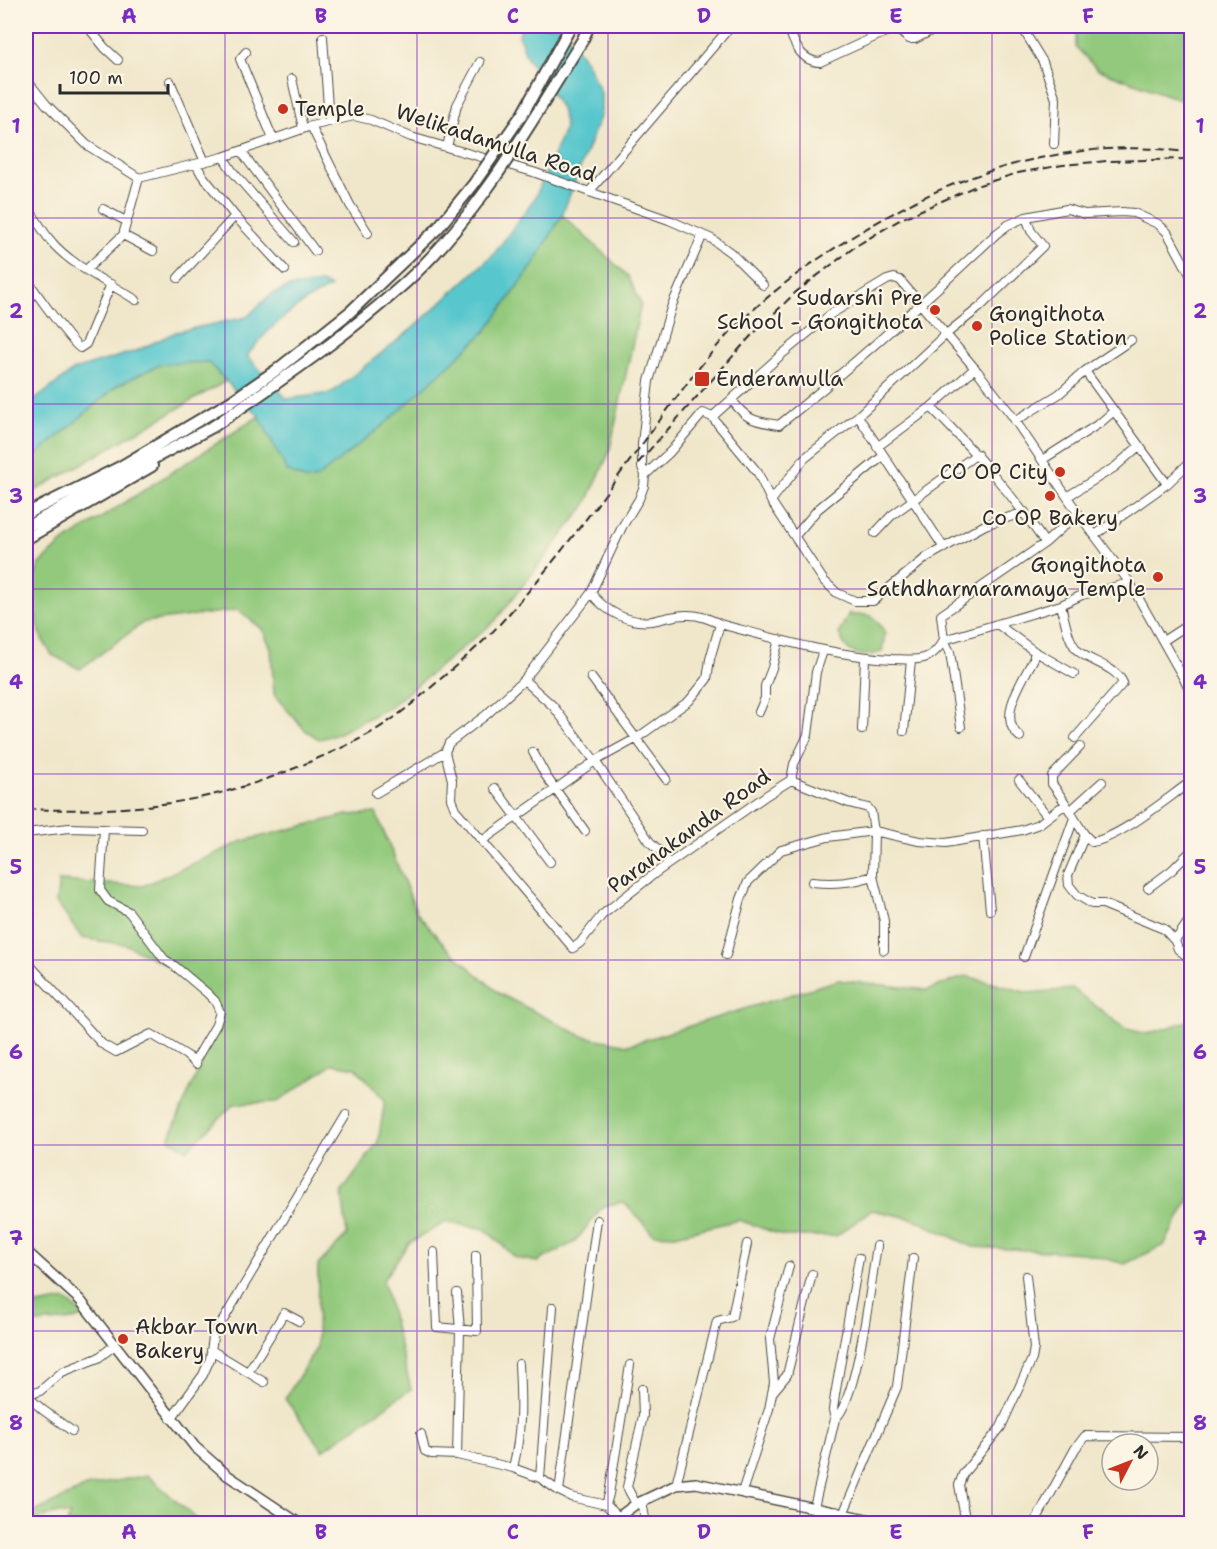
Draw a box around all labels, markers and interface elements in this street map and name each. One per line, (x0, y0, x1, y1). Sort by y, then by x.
text: A (121, 3, 137, 29)
text: B (315, 3, 327, 29)
text: C (507, 3, 519, 29)
text: D (697, 3, 711, 29)
text: E (889, 3, 903, 29)
text: F (1082, 3, 1094, 29)
scale bar (60, 57, 168, 95)
text: 100 m (69, 66, 123, 90)
place label: Temple (295, 95, 365, 123)
street label: Welikadamulla Road (392, 97, 600, 189)
marker: Temple (276, 102, 290, 116)
text: 1 (11, 113, 21, 139)
text: 1 (1195, 113, 1205, 139)
place label: Sudarshi Pre School - Gongithota (717, 284, 923, 336)
text: 2 (9, 298, 23, 324)
text: 2 (1193, 298, 1207, 324)
place label: Gongithota Police Station (989, 300, 1127, 352)
marker: Sudarshi Pre School - Gongithota (928, 303, 942, 317)
marker: Gongithota Police Station (970, 319, 984, 333)
place label: Enderamulla (716, 365, 843, 393)
marker: Enderamulla (693, 370, 711, 388)
place label: CO OP City (939, 458, 1048, 486)
marker: CO OP City (1053, 465, 1067, 479)
text: 3 (9, 483, 23, 509)
text: 3 (1193, 483, 1207, 509)
marker: Co OP Bakery (1043, 489, 1057, 503)
place label: Co OP Bakery (982, 504, 1118, 532)
place label: Gongithota Sathdharmaramaya Temple (867, 551, 1146, 603)
marker: Gongithota Sathdharmaramaya Temple (1151, 570, 1165, 584)
text: 4 (9, 669, 23, 695)
text: 4 (1193, 669, 1207, 695)
street label: Paranakanda Road (602, 762, 776, 900)
text: 5 (10, 854, 22, 880)
text: 5 (1194, 854, 1206, 880)
text: 6 (9, 1039, 23, 1065)
text: 6 (1193, 1039, 1207, 1065)
text: 7 (9, 1225, 23, 1251)
text: 7 (1193, 1225, 1207, 1251)
place label: Akbar Town Bakery (135, 1313, 258, 1365)
marker: Akbar Town Bakery (116, 1332, 130, 1346)
text: 8 (9, 1410, 23, 1436)
text: 8 (1193, 1410, 1207, 1436)
north arrow (1100, 1432, 1160, 1492)
text: N (1129, 1441, 1153, 1464)
text: A (121, 1519, 137, 1545)
text: B (315, 1519, 327, 1545)
text: C (507, 1519, 519, 1545)
text: D (697, 1519, 711, 1545)
text: E (889, 1519, 903, 1545)
text: F (1082, 1519, 1094, 1545)

